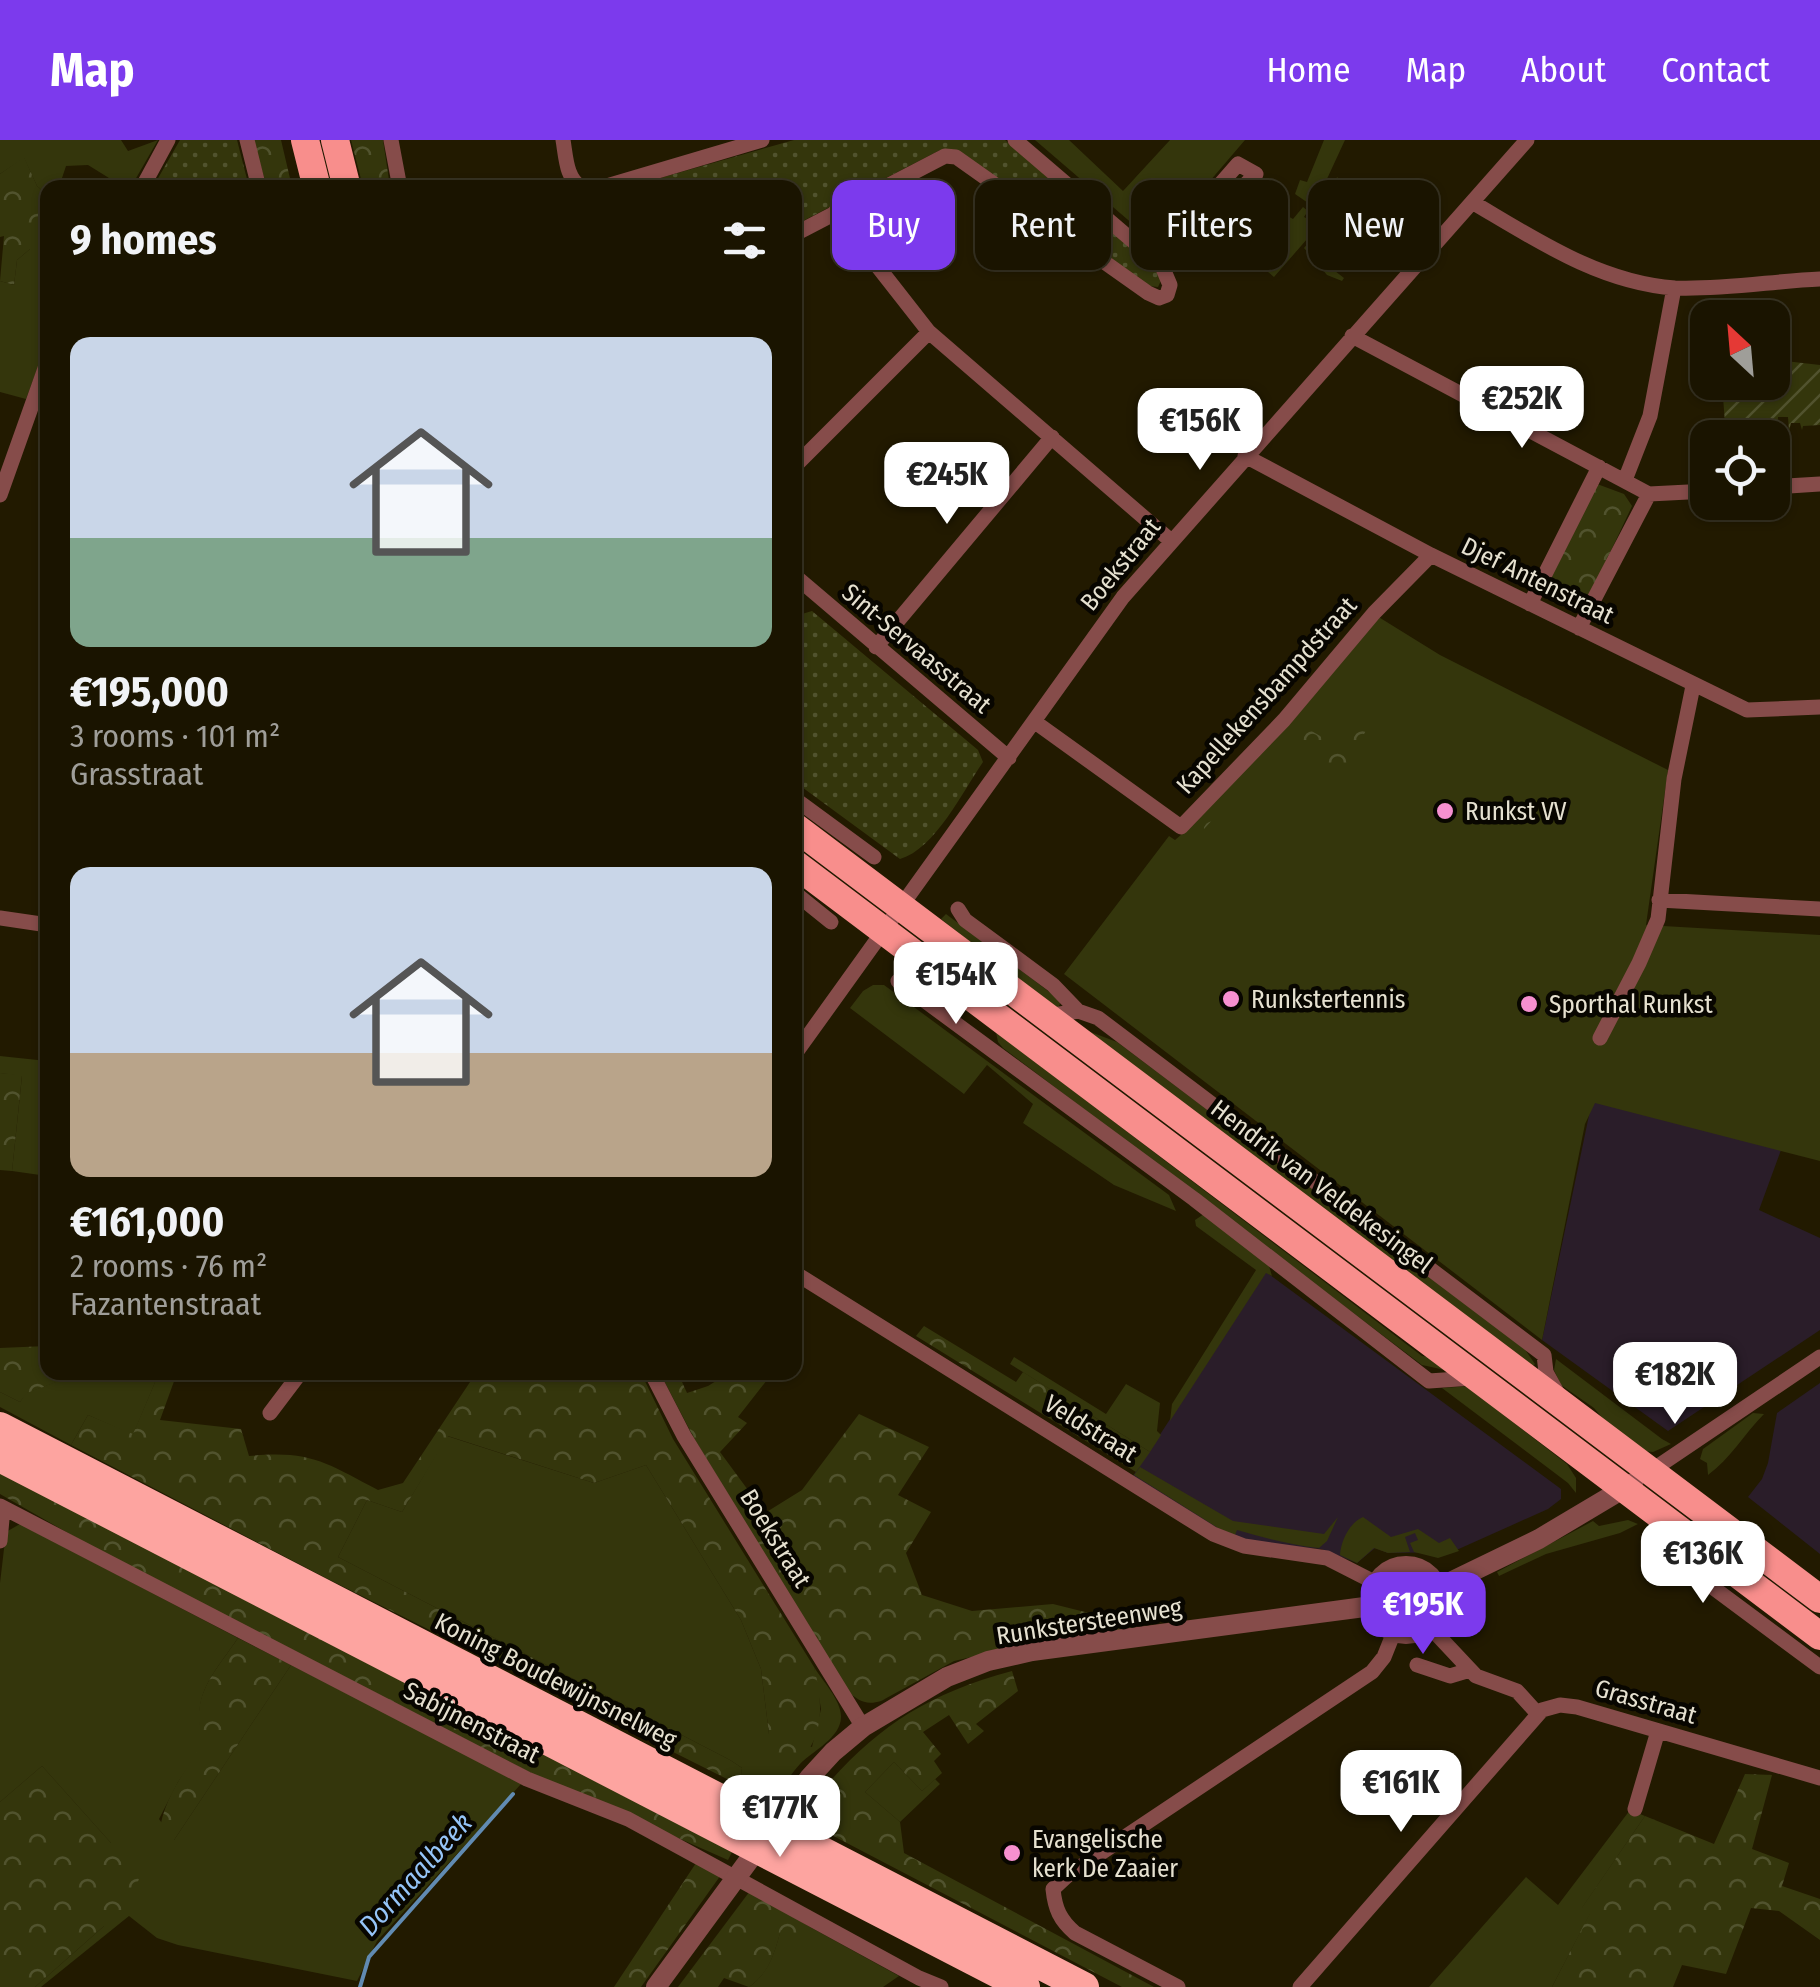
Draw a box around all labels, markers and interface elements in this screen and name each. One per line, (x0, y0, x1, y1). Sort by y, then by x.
text: Map (50, 41, 134, 99)
text: Home (1267, 49, 1350, 91)
text: Map (1405, 49, 1466, 91)
text: About (1521, 49, 1606, 91)
text: Contact (1661, 49, 1770, 91)
chip: Buy (832, 180, 955, 270)
chip: Rent (975, 180, 1111, 270)
chip: Filters (1131, 180, 1288, 270)
chip: New (1308, 180, 1439, 270)
icon: filters (717, 213, 772, 268)
text: 9 homes (70, 215, 217, 265)
north arrow (1690, 300, 1790, 400)
map controls (1690, 300, 1790, 520)
pin: €252K (1452, 366, 1592, 451)
text: €252K (1482, 379, 1562, 417)
pin: €156K (1130, 388, 1270, 473)
text: €156K (1160, 401, 1240, 439)
icon: home (331, 402, 511, 582)
button: locate (1690, 420, 1790, 520)
pin: €245K (877, 442, 1017, 527)
text: €245K (906, 455, 988, 493)
street label: Boekstraat (1074, 512, 1168, 617)
street label: Djef Antenstraat (1457, 531, 1619, 631)
street label: Sint-Servaasstraat (836, 578, 998, 720)
street label: Kapellekensbampdstraat (1170, 590, 1364, 800)
text: €195,000 (70, 667, 229, 717)
text: 3 rooms · 101 m² (70, 717, 280, 755)
text: Grasstraat (70, 755, 203, 793)
place label: Runkst VV (1465, 797, 1567, 827)
marker: Runkst VV (1434, 800, 1456, 822)
icon: home (331, 932, 511, 1112)
pin: €154K (886, 942, 1026, 1027)
text: €154K (916, 955, 996, 993)
place label: Runkstertennis (1251, 985, 1405, 1015)
marker: Runkstertennis (1220, 988, 1242, 1010)
place label: Sporthal Runkst (1549, 990, 1713, 1020)
marker: Sporthal Runkst (1518, 993, 1540, 1015)
street label: Hendrik van Veldekesingel (1205, 1094, 1438, 1280)
text: €161,000 (70, 1197, 224, 1247)
text: 2 rooms · 76 m² (70, 1247, 267, 1285)
text: Fazantenstraat (70, 1285, 261, 1323)
pin: €182K (1605, 1342, 1745, 1427)
text: €182K (1635, 1355, 1715, 1393)
street label: Veldstraat (1039, 1389, 1143, 1469)
street label: Boekstraat (733, 1484, 817, 1594)
pin: €136K (1633, 1521, 1773, 1606)
text: €136K (1663, 1534, 1743, 1572)
pin: €195K (1353, 1572, 1493, 1657)
text: €195K (1383, 1585, 1463, 1623)
street label: Runkstersteenweg (994, 1592, 1184, 1651)
street label: Koning Boudewijnsnelweg (430, 1607, 682, 1755)
street label: Grasstraat (1592, 1673, 1701, 1731)
street label: Sabijnenstraat (399, 1676, 545, 1770)
pin: €161K (1331, 1750, 1471, 1835)
text: €161K (1363, 1763, 1439, 1801)
pin: €177K (710, 1775, 850, 1860)
text: €177K (742, 1788, 818, 1826)
water label: Dormaalbeek (352, 1806, 479, 1942)
place label: Evangelische kerk De Zaaier (1032, 1825, 1178, 1884)
marker: Evangelische kerk De Zaaier (1001, 1842, 1023, 1864)

